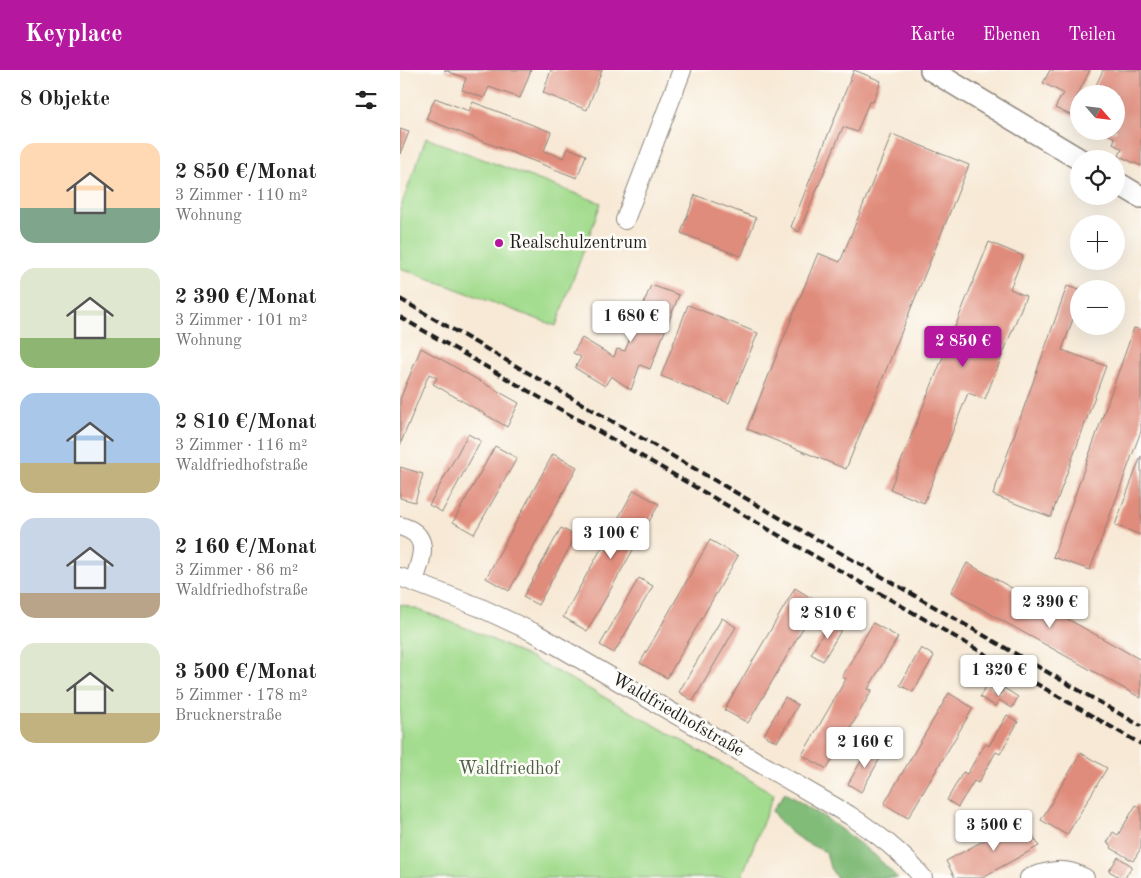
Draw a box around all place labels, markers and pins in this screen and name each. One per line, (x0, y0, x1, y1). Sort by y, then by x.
place label: Realschulzentrum (509, 234, 647, 252)
marker: Realschulzentrum (493, 237, 505, 249)
pin: 1 680 € (585, 300, 677, 343)
pin: 2 850 € (917, 326, 1009, 368)
pin: 3 100 € (565, 518, 657, 560)
pin: 2 390 € (1004, 586, 1096, 629)
pin: 2 810 € (782, 598, 874, 640)
pin: 1 320 € (953, 654, 1045, 697)
pin: 2 160 € (819, 726, 911, 769)
pin: 3 500 € (948, 810, 1040, 852)

